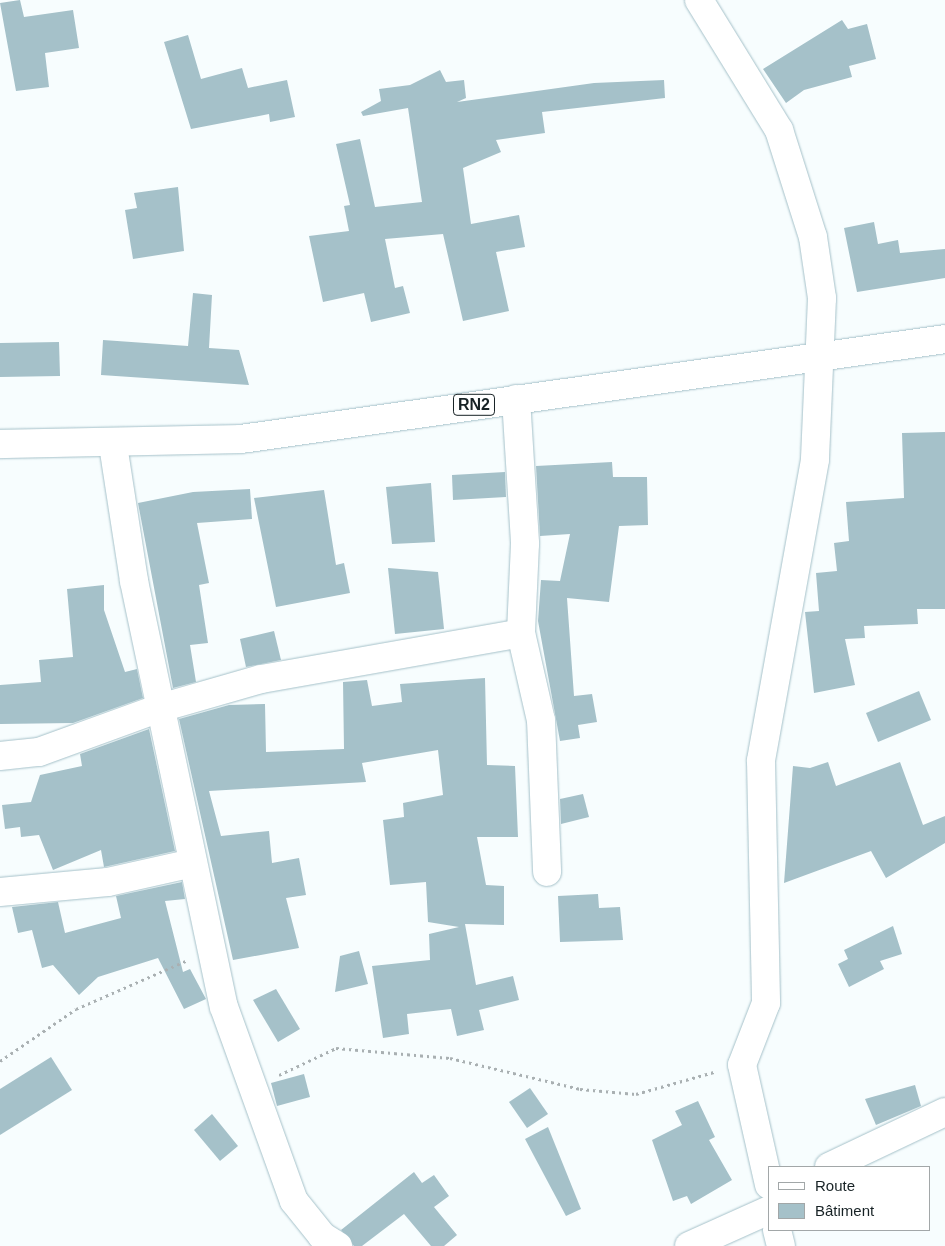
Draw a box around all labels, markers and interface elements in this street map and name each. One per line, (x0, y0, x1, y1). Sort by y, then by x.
road number: RN2 (453, 392, 495, 418)
legend (768, 1166, 930, 1231)
text: Route (815, 1177, 855, 1194)
text: Bâtiment (815, 1202, 874, 1219)

